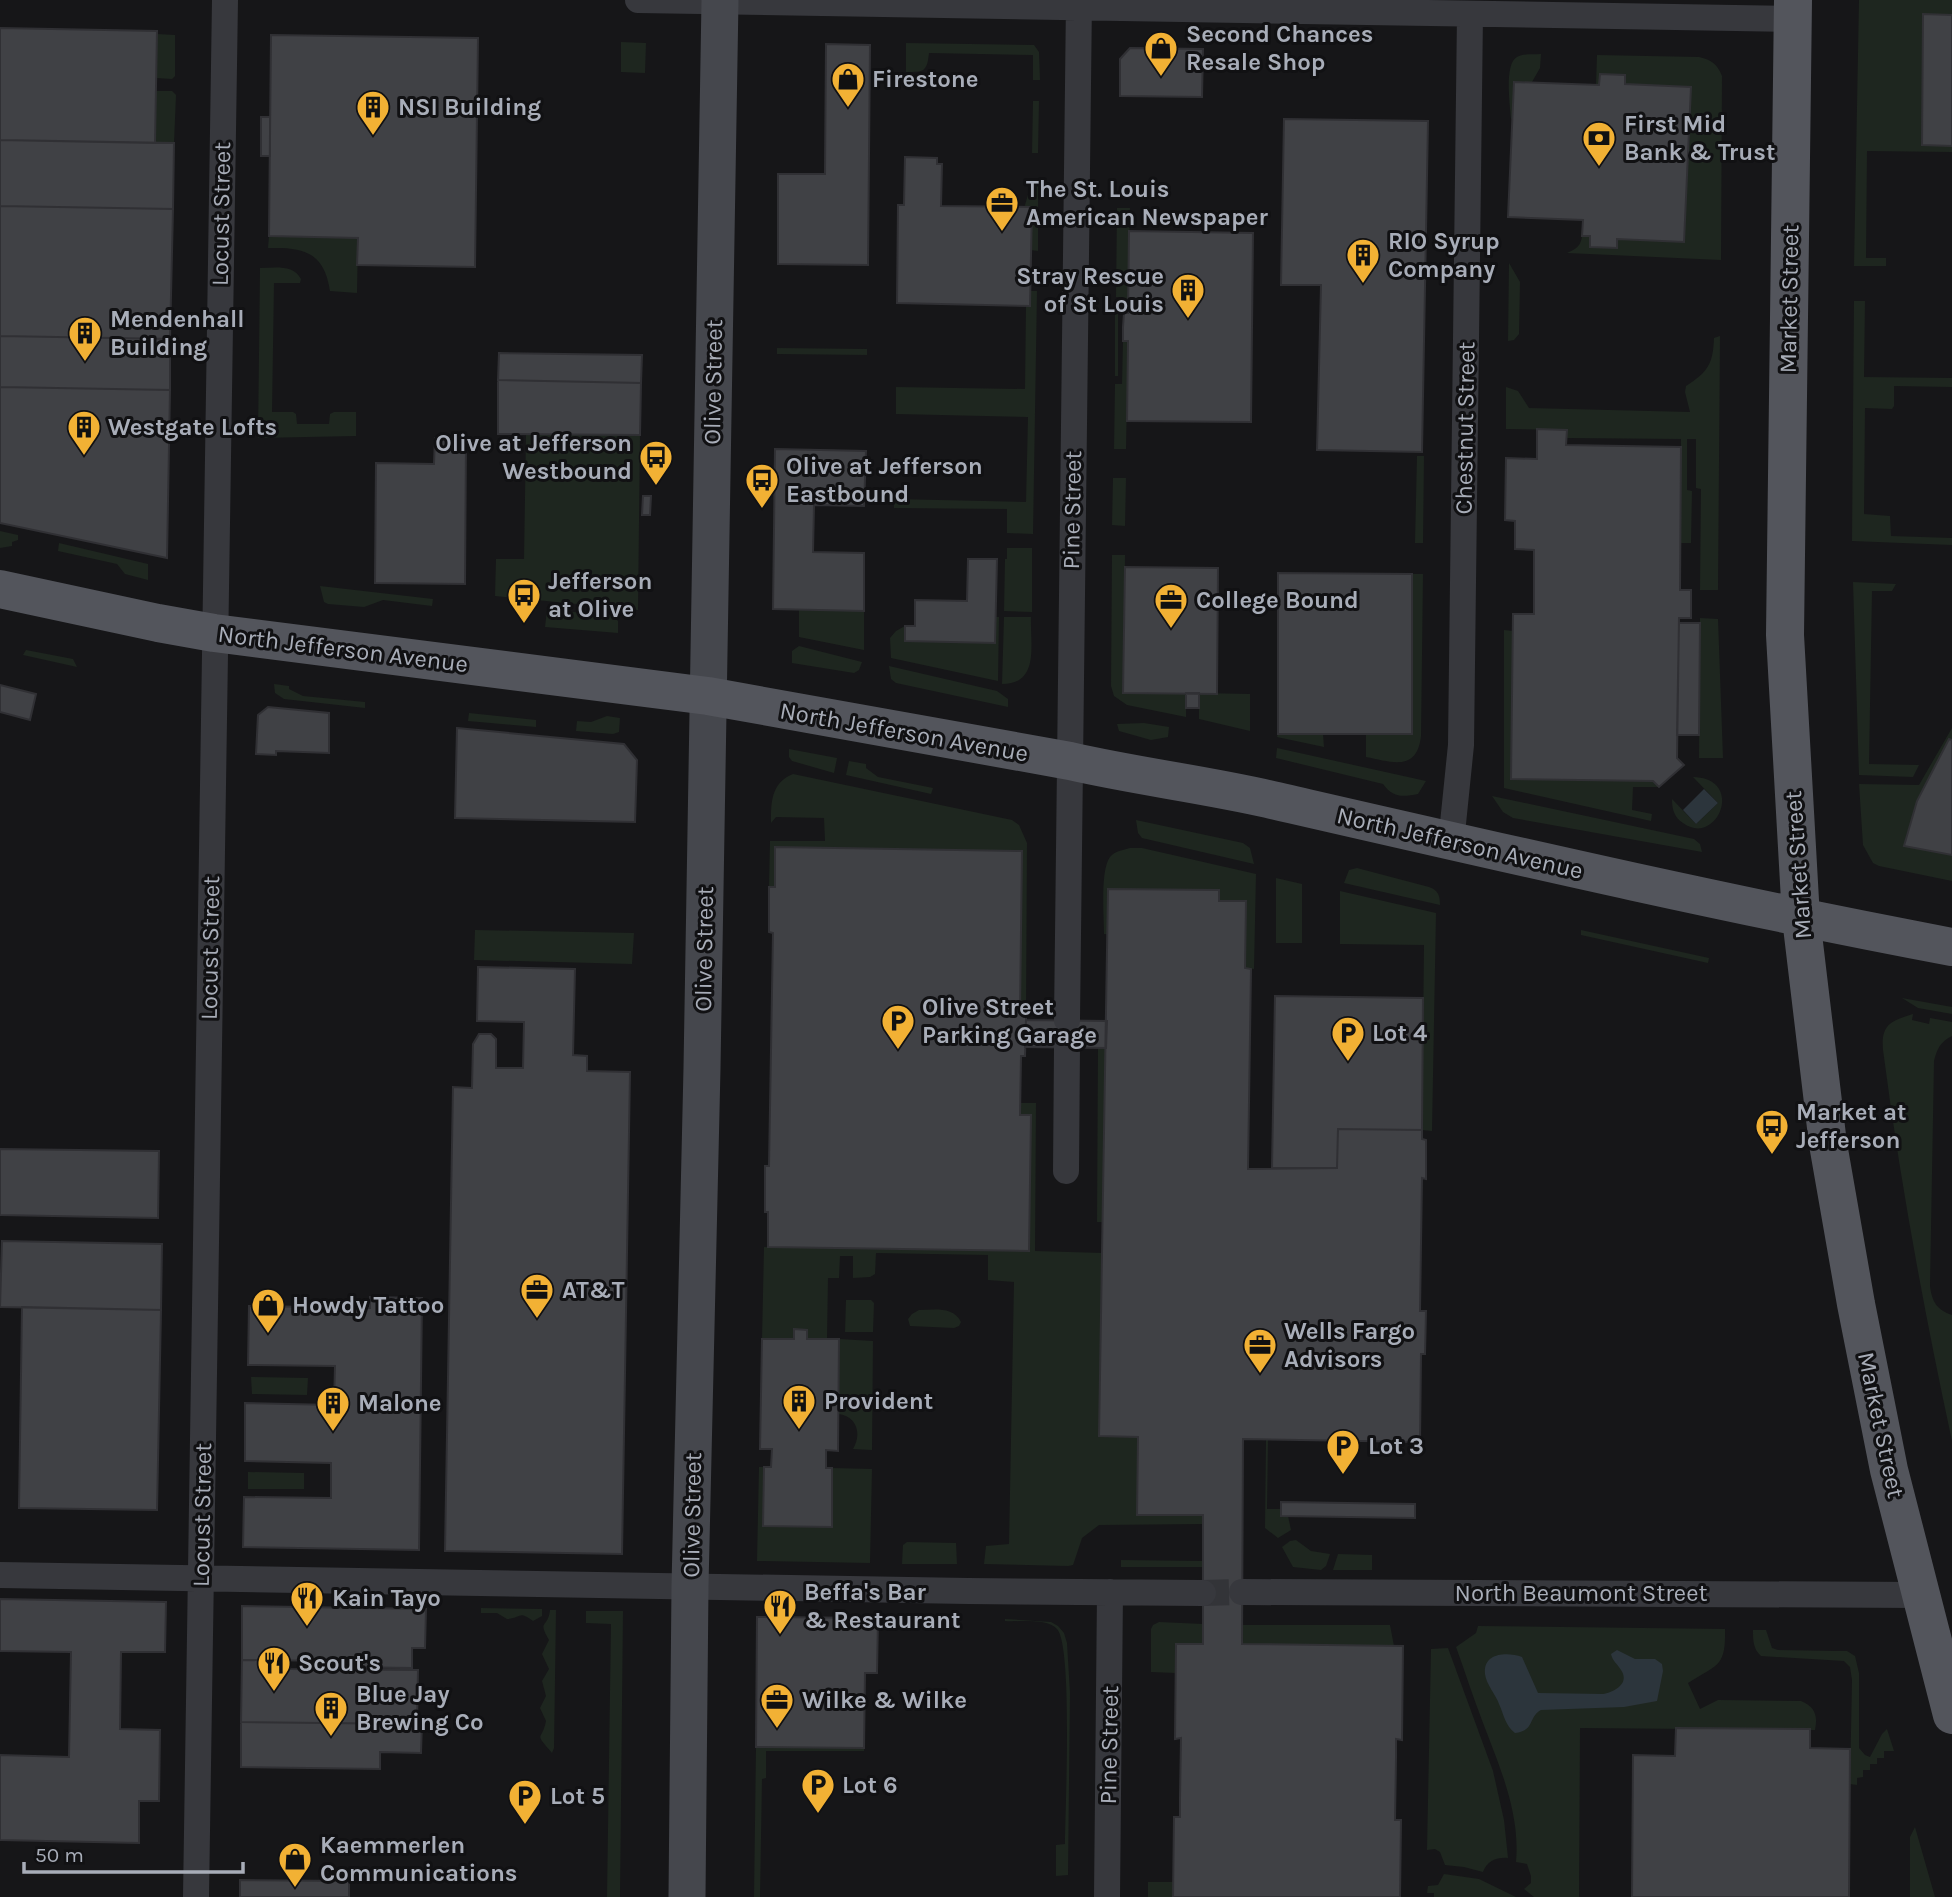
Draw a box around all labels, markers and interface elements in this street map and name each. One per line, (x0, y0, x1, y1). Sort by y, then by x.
place label: Second Chances Resale Shop (1186, 20, 1373, 76)
shop icon: Second Chances Resale Shop (1142, 29, 1180, 78)
shop icon: Firestone (829, 60, 867, 109)
place label: Firestone (872, 65, 979, 93)
building icon: NSI Building (354, 88, 392, 137)
place label: NSI Building (398, 93, 541, 121)
place label: First Mid Bank & Trust (1624, 110, 1775, 166)
bank icon: First Mid Bank & Trust (1580, 119, 1618, 168)
street label: Locust Street (206, 142, 236, 286)
place label: The St. Louis American Newspaper (1026, 175, 1268, 231)
office icon: The St. Louis American Newspaper (983, 184, 1021, 233)
street label: Market Street (1774, 224, 1804, 374)
place label: RIO Syrup Company (1388, 227, 1500, 283)
building icon: RIO Syrup Company (1344, 236, 1382, 285)
place label: Stray Rescue of St Louis (1016, 262, 1164, 318)
building icon: Stray Rescue of St Louis (1169, 271, 1207, 320)
place label: Mendenhall Building (110, 305, 245, 361)
building icon: Mendenhall Building (66, 314, 104, 363)
street label: Olive Street (698, 319, 728, 445)
street label: Chestnut Street (1449, 341, 1481, 515)
building icon: Westgate Lofts (65, 408, 103, 457)
place label: Westgate Lofts (108, 413, 277, 441)
place label: Olive at Jefferson Westbound (435, 429, 632, 485)
bus stop icon: Olive at Jefferson Westbound (637, 438, 675, 487)
street label: Pine Street (1057, 450, 1087, 570)
place label: Olive at Jefferson Eastbound (786, 452, 983, 508)
bus stop icon: Olive at Jefferson Eastbound (743, 461, 781, 510)
place label: Jefferson at Olive (548, 567, 652, 623)
bus stop icon: Jefferson at Olive (505, 576, 543, 625)
office icon: College Bound (1152, 581, 1190, 630)
place label: College Bound (1196, 586, 1359, 614)
street label: North Jefferson Avenue (216, 620, 470, 678)
street label: North Jefferson Avenue (778, 696, 1030, 768)
street label: Market Street (1779, 790, 1817, 940)
street label: North Jefferson Avenue (1334, 801, 1586, 885)
street label: Locust Street (195, 876, 225, 1020)
street label: Olive Street (689, 886, 719, 1012)
place label: Olive Street Parking Garage (922, 993, 1097, 1049)
parking icon: Olive Street Parking Garage (879, 1002, 917, 1051)
parking icon: Lot 4 (1329, 1014, 1367, 1063)
place label: Lot 4 (1372, 1019, 1427, 1047)
place label: Market at Jefferson (1796, 1098, 1906, 1154)
bus stop icon: Market at Jefferson (1753, 1107, 1791, 1156)
office icon: AT&T (518, 1271, 556, 1320)
place label: AT&T (562, 1276, 625, 1304)
shop icon: Howdy Tattoo (249, 1286, 287, 1335)
place label: Howdy Tattoo (292, 1291, 444, 1319)
place label: Wells Fargo Advisors (1284, 1317, 1415, 1373)
office icon: Wells Fargo Advisors (1241, 1326, 1279, 1375)
street label: Market Street (1852, 1349, 1910, 1501)
building icon: Provident (780, 1382, 818, 1431)
building icon: Malone (314, 1384, 352, 1433)
place label: Provident (824, 1387, 933, 1415)
place label: Malone (358, 1389, 442, 1417)
parking icon: Lot 3 (1324, 1427, 1362, 1476)
place label: Lot 3 (1368, 1432, 1424, 1460)
street label: Locust Street (187, 1443, 217, 1587)
street label: Olive Street (677, 1452, 707, 1578)
place label: Beffa's Bar & Restaurant (804, 1578, 961, 1634)
restaurant icon: Kain Tayo (288, 1579, 326, 1628)
street label: North Beaumont Street (1454, 1579, 1708, 1607)
place label: Kain Tayo (332, 1584, 441, 1612)
restaurant icon: Beffa's Bar & Restaurant (761, 1587, 799, 1636)
restaurant icon: Scout's (255, 1644, 293, 1693)
place label: Scout's (298, 1649, 381, 1677)
place label: Blue Jay Brewing Co (356, 1680, 484, 1736)
office icon: Wilke & Wilke (758, 1681, 796, 1730)
street label: Pine Street (1094, 1685, 1124, 1805)
place label: Wilke & Wilke (802, 1686, 967, 1714)
building icon: Blue Jay Brewing Co (312, 1689, 350, 1738)
parking icon: Lot 6 (799, 1766, 837, 1815)
place label: Lot 6 (842, 1771, 898, 1799)
parking icon: Lot 5 (506, 1777, 544, 1826)
place label: Lot 5 (550, 1782, 605, 1810)
scale bar (24, 1830, 243, 1874)
place label: Kaemmerlen Communications (320, 1831, 518, 1887)
shop icon: Kaemmerlen Communications (276, 1840, 314, 1889)
text: 50 m (35, 1843, 84, 1867)

